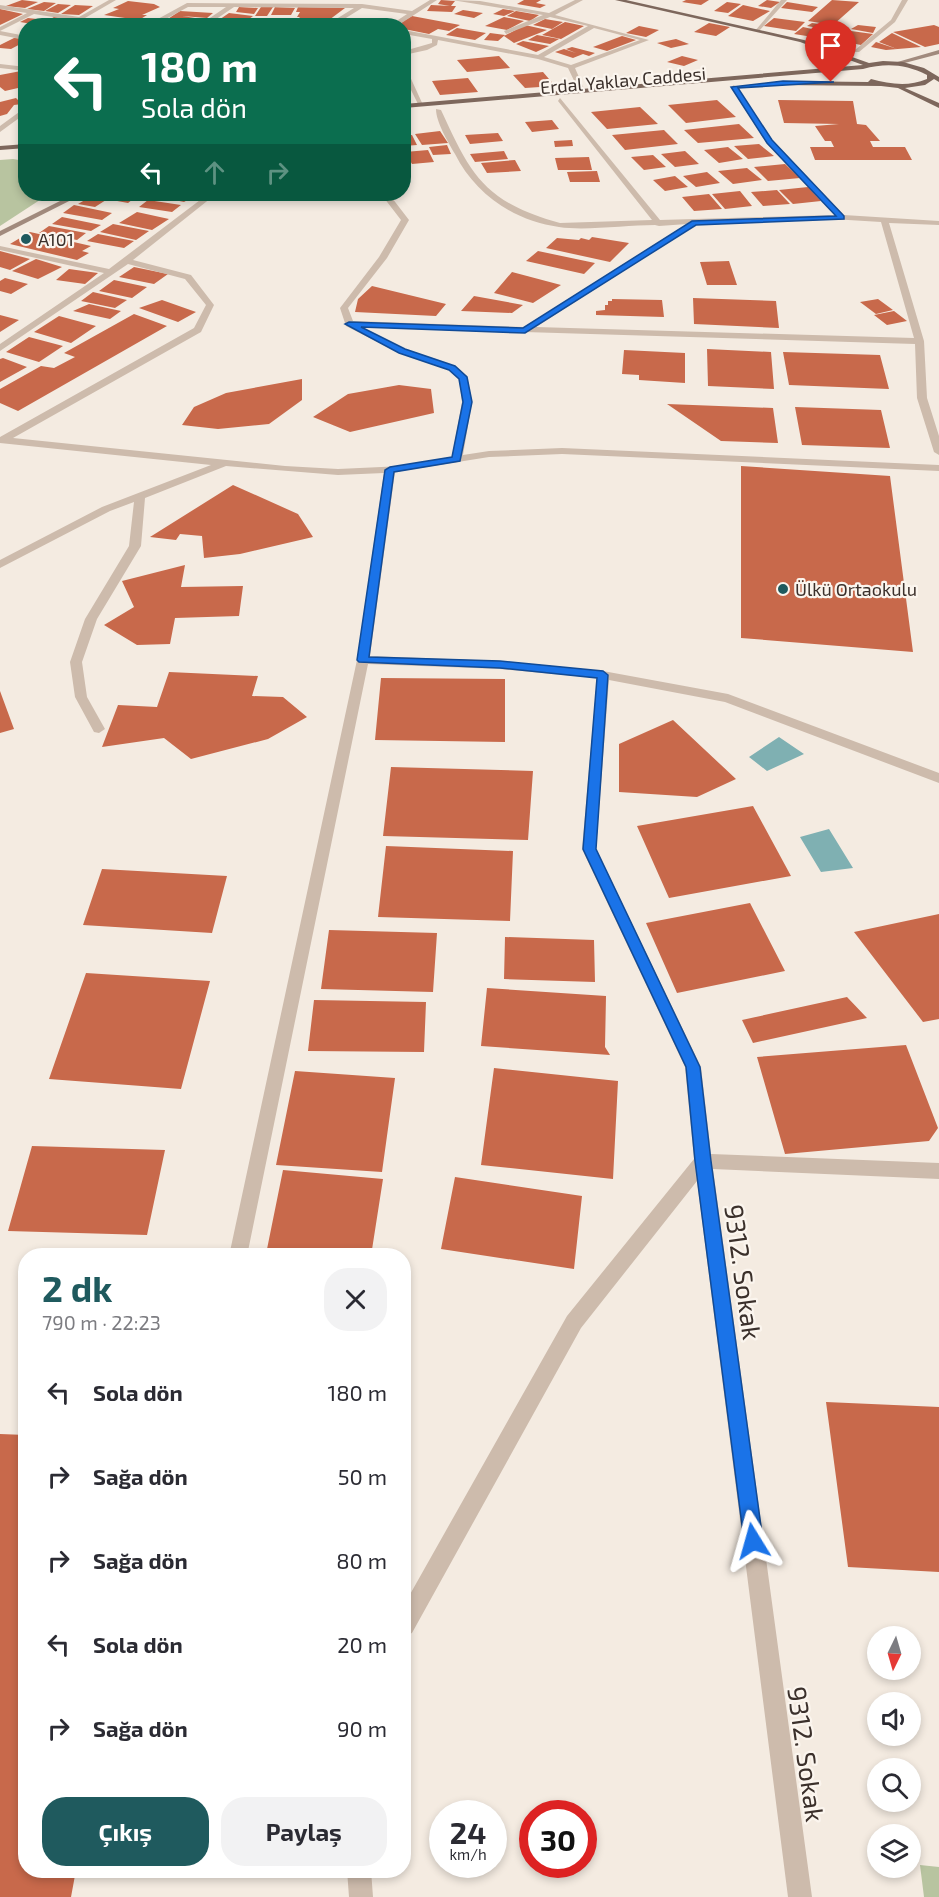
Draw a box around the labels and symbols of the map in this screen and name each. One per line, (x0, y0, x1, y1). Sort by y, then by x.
pin (805, 20, 856, 82)
street label: Erdal Yaklav Caddesi (539, 62, 707, 98)
place label: A101 (38, 228, 74, 250)
marker: A101 (19, 232, 33, 246)
place label: Ülkü Ortaokulu (795, 578, 917, 600)
marker: Ülkü Ortaokulu (776, 582, 790, 596)
street label: 9312. Sokak (719, 1202, 769, 1342)
position arrow (721, 1509, 785, 1573)
north arrow (867, 1626, 921, 1680)
street label: 9312. Sokak (782, 1684, 832, 1824)
speed limit sign: 30 (519, 1800, 597, 1878)

